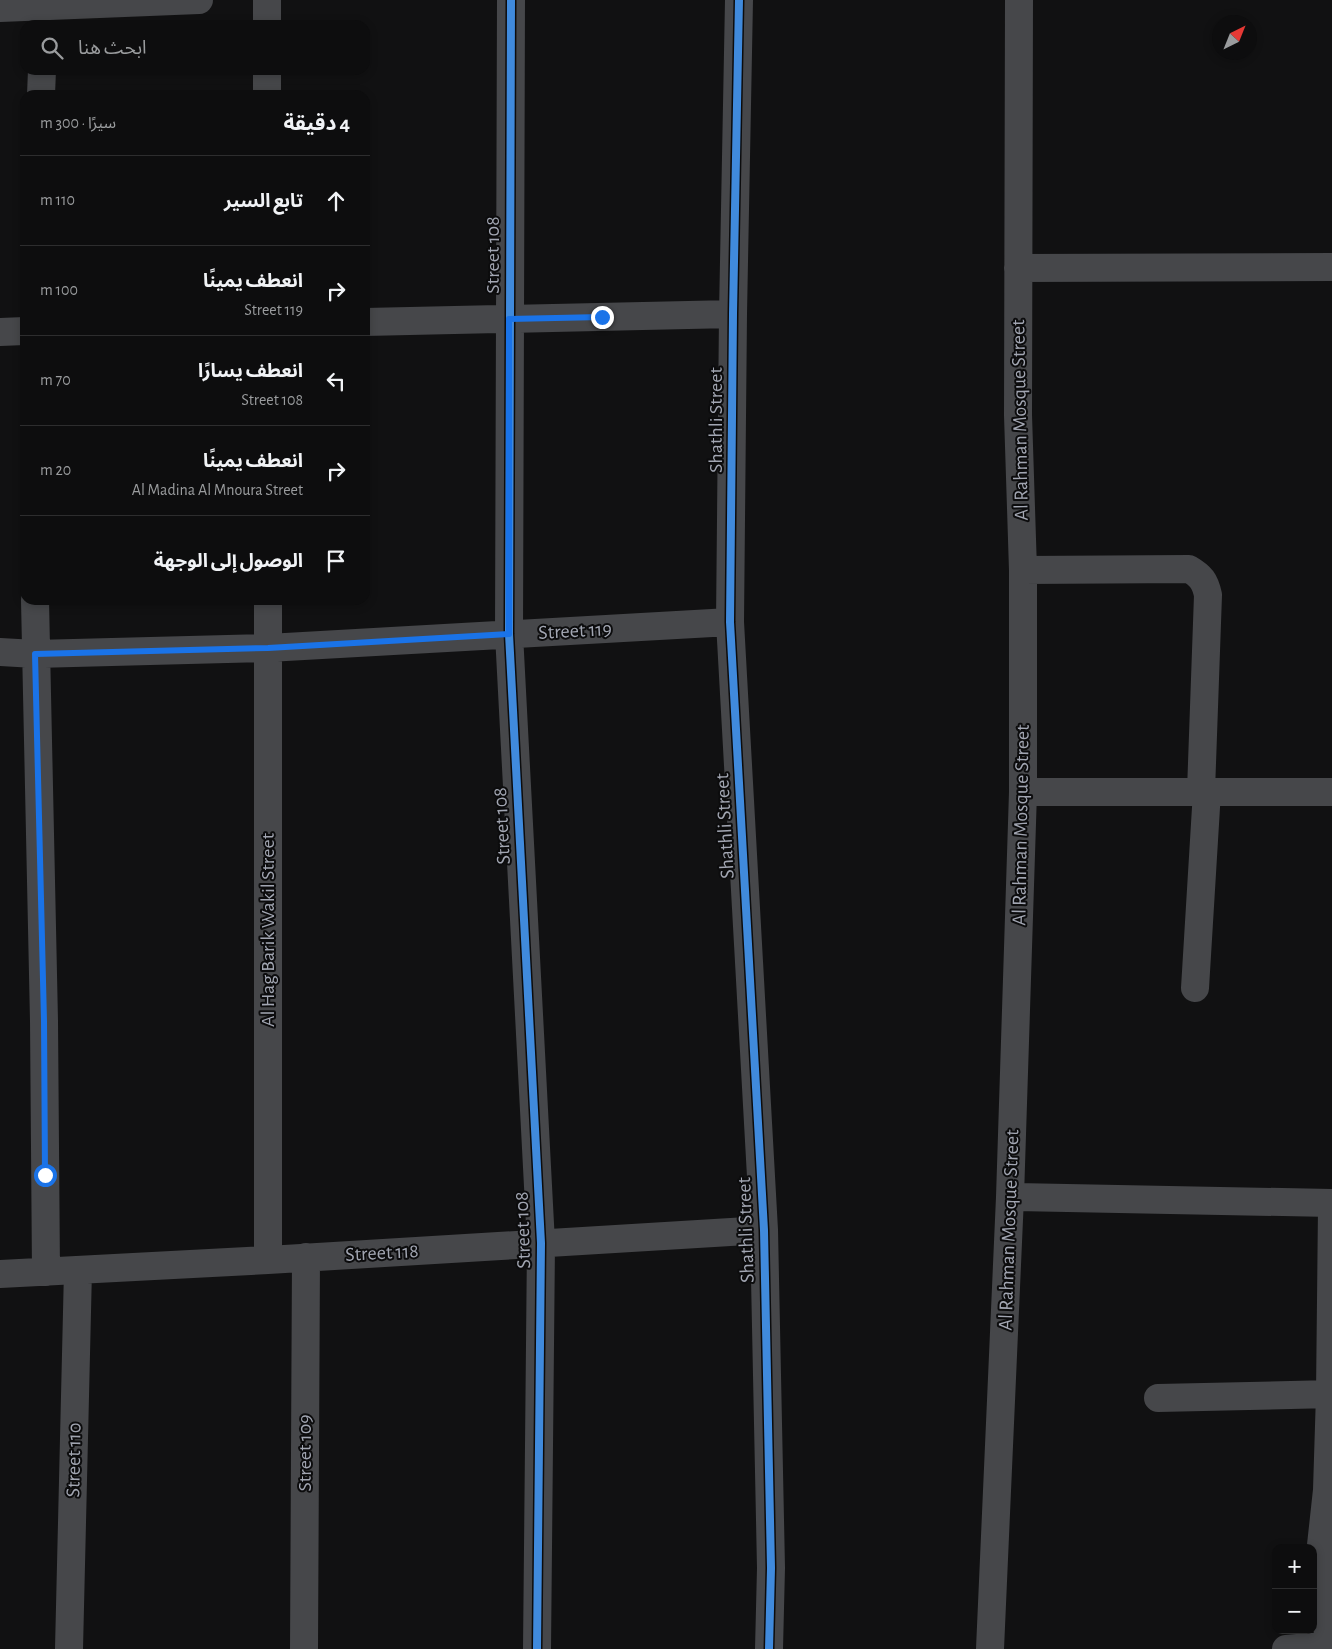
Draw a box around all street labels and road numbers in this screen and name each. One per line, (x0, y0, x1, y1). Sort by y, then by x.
street label: Street 108 (483, 216, 503, 294)
street label: Al Rahman Mosque Street (1008, 319, 1032, 521)
street label: Shathli Street (706, 366, 726, 473)
street label: Street 119 (538, 619, 612, 643)
street label: Al Rahman Mosque Street (1009, 724, 1033, 926)
street label: Shathli Street (712, 772, 738, 879)
street label: Street 108 (490, 787, 514, 865)
street label: Al Hag Barik Wakil Street (258, 832, 278, 1027)
street label: Al Rahman Mosque Street (995, 1129, 1023, 1331)
street label: Shathli Street (734, 1176, 758, 1283)
street label: Street 108 (512, 1191, 534, 1269)
street label: Street 118 (345, 1241, 419, 1265)
street label: Street 109 (295, 1414, 315, 1492)
street label: Street 110 (63, 1422, 85, 1498)

